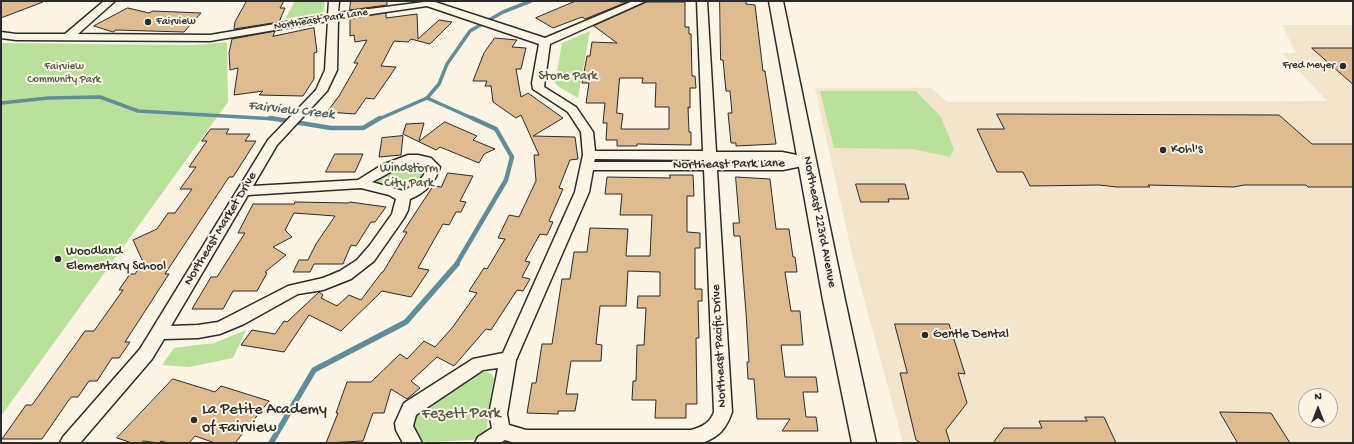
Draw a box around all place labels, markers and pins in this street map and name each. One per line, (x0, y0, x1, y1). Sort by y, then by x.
place label: Fairview (156, 15, 195, 29)
marker: Fairview (143, 17, 153, 27)
place label: Fred Meyer (1282, 59, 1335, 73)
marker: Fred Meyer (1338, 61, 1348, 71)
place label: Kohl's (1171, 142, 1203, 158)
marker: Kohl's (1158, 145, 1168, 155)
place label: Woodland Elementary School (66, 244, 166, 275)
marker: Woodland Elementary School (53, 254, 63, 264)
place label: Gentle Dental (933, 327, 1009, 343)
marker: Gentle Dental (920, 330, 930, 340)
place label: La Petite Academy of Fairview (202, 401, 327, 439)
marker: La Petite Academy of Fairview (189, 415, 199, 425)

